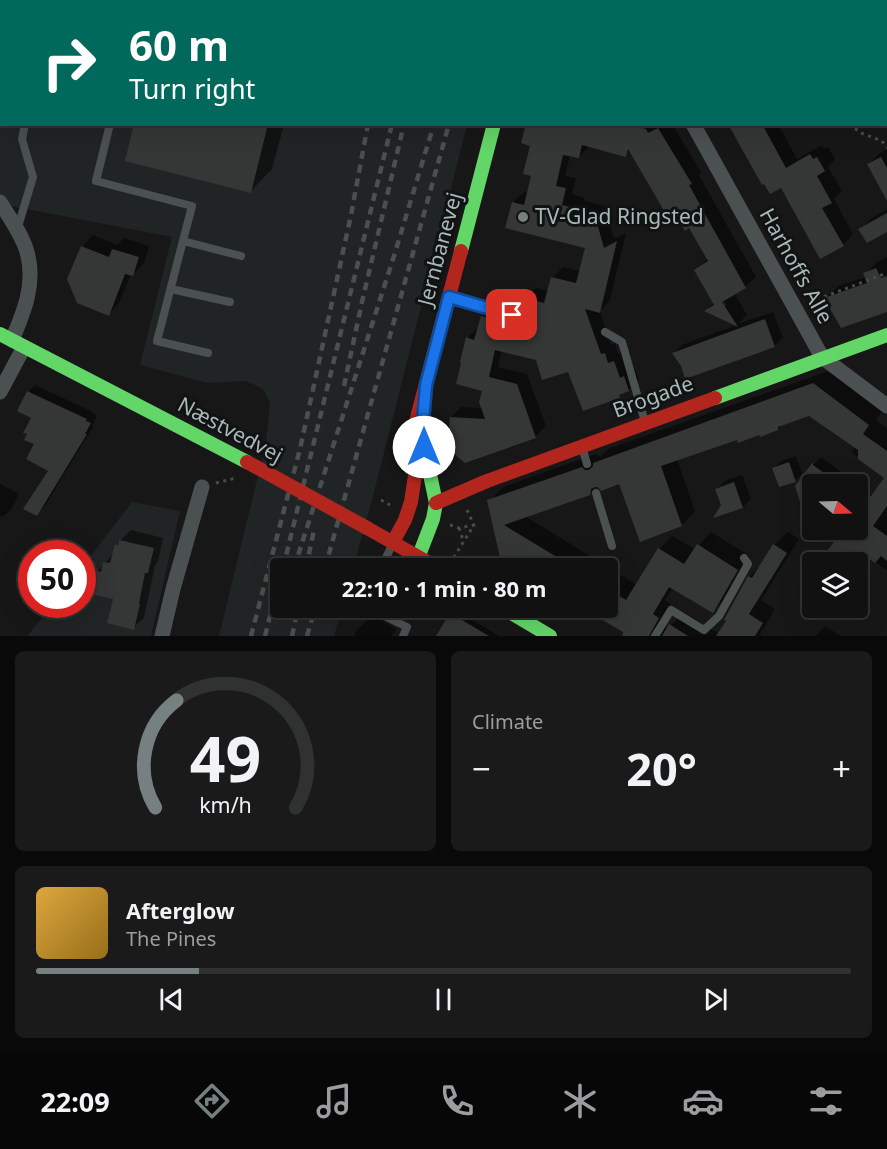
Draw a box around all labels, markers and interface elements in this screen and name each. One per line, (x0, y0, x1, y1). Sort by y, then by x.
text: 60 m (129, 16, 229, 73)
icon: right (30, 24, 108, 102)
text: Turn right (129, 70, 255, 107)
street label: Jernbanevej (410, 189, 468, 310)
place label: TV-Glad Ringsted (535, 202, 704, 230)
street label: Harhoffs Alle (754, 203, 840, 328)
marker: TV-Glad Ringsted (516, 210, 530, 224)
pin (486, 289, 537, 340)
icon: arrive (495, 298, 528, 331)
street label: Brogade (608, 369, 697, 424)
street label: Næstvedvej (173, 390, 288, 468)
position arrow (392, 415, 456, 479)
north arrow (802, 474, 868, 540)
map controls (802, 474, 868, 618)
speed limit sign: 50 (18, 540, 96, 618)
button: layers (802, 552, 868, 618)
text: 22:10 · 1 min · 80 m (342, 573, 546, 603)
text: Climate (472, 708, 543, 735)
text: 49 (190, 715, 261, 800)
text: 20° (626, 738, 697, 799)
text: − (472, 746, 491, 791)
text: + (832, 746, 851, 791)
text: km/h (199, 790, 252, 819)
text: Afterglow (126, 895, 235, 925)
text: The Pines (126, 925, 216, 952)
icon: previous (155, 983, 188, 1016)
icon: pause (427, 983, 460, 1016)
icon: next (699, 983, 732, 1016)
icon: directions (191, 1080, 233, 1122)
icon: music (313, 1080, 355, 1122)
icon: phone (436, 1080, 478, 1122)
icon: climate (559, 1080, 601, 1122)
icon: car (682, 1080, 724, 1122)
icon: filters (805, 1080, 847, 1122)
text: 22:09 (40, 1083, 110, 1120)

